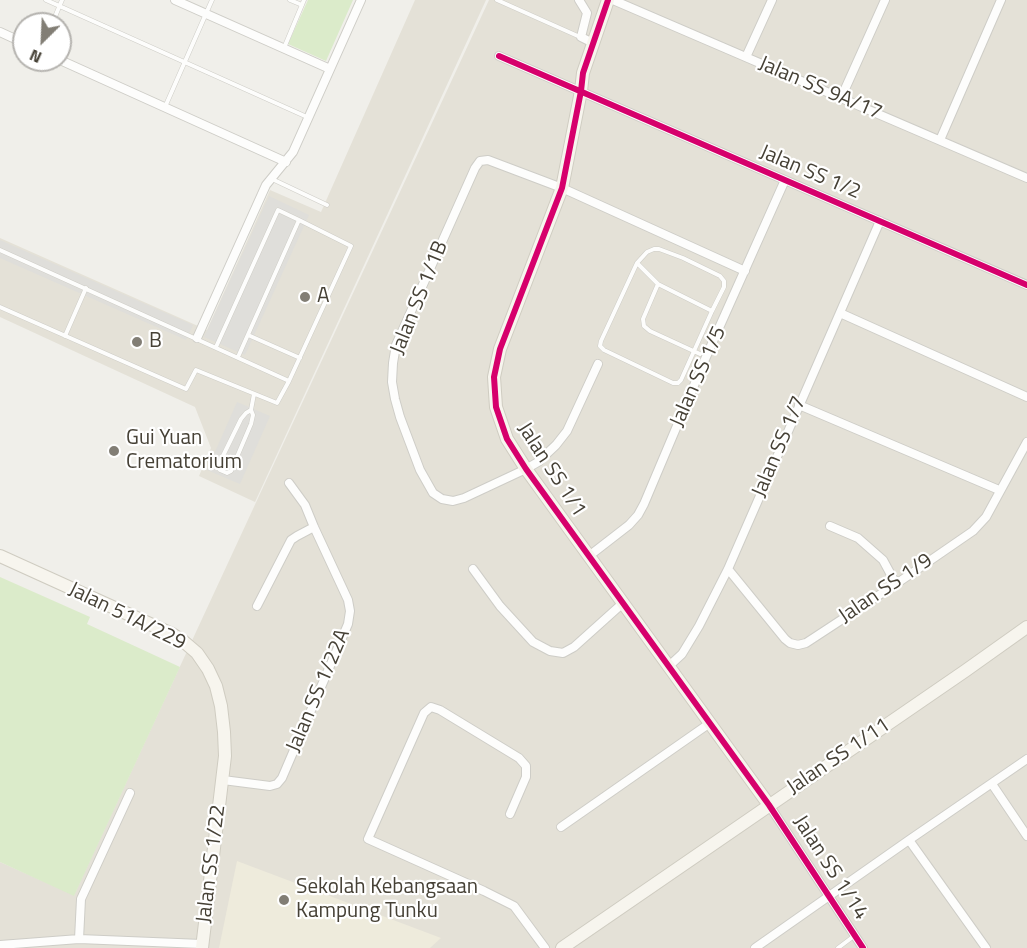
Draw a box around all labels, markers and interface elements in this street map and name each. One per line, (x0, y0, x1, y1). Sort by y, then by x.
north arrow (12, 12, 72, 72)
text: N (26, 43, 45, 70)
street label: Jalan SS 9A/17 (754, 52, 886, 126)
street label: Jalan SS 1/2 (756, 140, 864, 206)
street label: Jalan SS 1/1B (386, 237, 454, 359)
place label: A (317, 284, 330, 310)
marker: A (298, 290, 312, 304)
street label: Jalan SS 1/5 (666, 323, 732, 431)
place label: B (149, 329, 162, 355)
marker: B (130, 335, 144, 349)
street label: Jalan SS 1/7 (747, 393, 813, 501)
street label: Jalan SS 1/1 (511, 418, 591, 522)
place label: Gui Yuan Crematorium (126, 426, 242, 476)
marker: Gui Yuan Crematorium (107, 444, 121, 458)
street label: Jalan SS 1/9 (834, 549, 938, 629)
street label: Jalan 51A/229 (64, 578, 190, 656)
street label: Jalan SS 1/22A (282, 625, 356, 757)
street label: Jalan SS 1/11 (783, 713, 895, 801)
street label: Jalan SS 1/22 (192, 803, 232, 925)
street label: Jalan SS 1/14 (787, 811, 873, 925)
place label: Sekolah Kebangsaan Kampung Tunku (296, 875, 478, 925)
marker: Sekolah Kebangsaan Kampung Tunku (277, 893, 291, 907)

